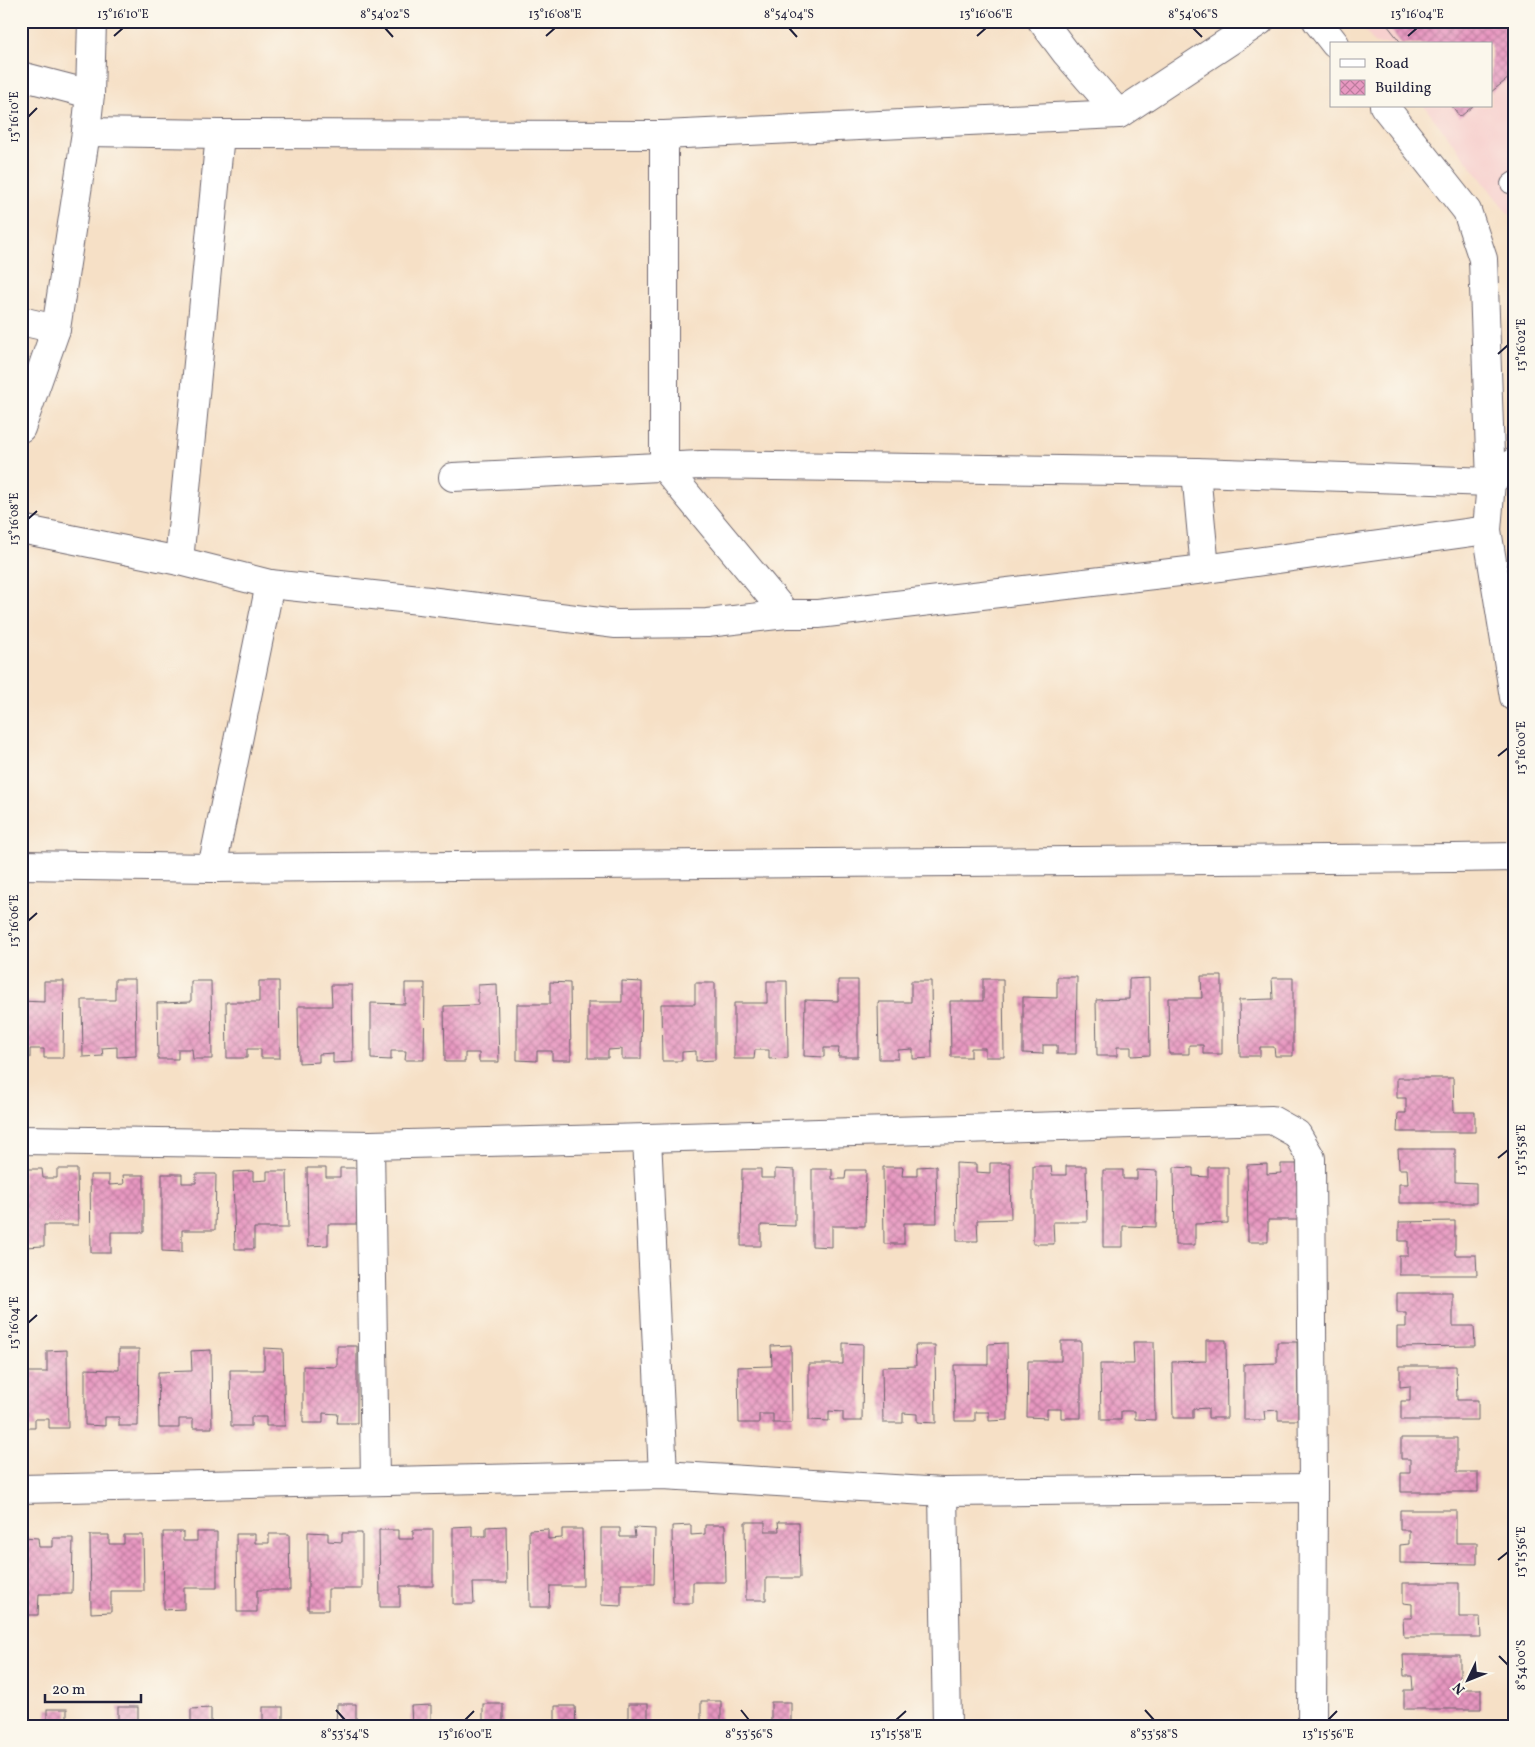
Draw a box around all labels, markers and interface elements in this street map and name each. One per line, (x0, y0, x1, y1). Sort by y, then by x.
text: 13°16'10"E (97, 7, 149, 23)
text: 8°54'02"S (360, 7, 410, 23)
text: 13°16'08"E (529, 7, 581, 23)
text: 8°54'04"S (764, 7, 814, 23)
text: 13°16'06"E (960, 7, 1012, 23)
text: 8°54'06"S (1168, 7, 1218, 23)
text: 13°16'04"E (1390, 7, 1444, 23)
legend (1330, 42, 1492, 108)
text: Road (1375, 54, 1409, 75)
text: Building (1375, 78, 1432, 99)
text: 13°16'10"E (7, 91, 23, 143)
text: 13°16'02"E (1514, 319, 1530, 371)
text: 13°16'08"E (7, 493, 23, 545)
text: 13°16'00"E (1514, 721, 1530, 775)
text: 13°16'06"E (7, 895, 23, 947)
text: 13°15'58"E (1514, 1124, 1530, 1176)
text: 13°16'04"E (7, 1296, 23, 1350)
text: 13°15'56"E (1514, 1526, 1530, 1578)
text: 8°54'00"S (1514, 1640, 1530, 1690)
north arrow (1442, 1654, 1492, 1704)
scale bar (45, 1672, 141, 1704)
text: N (1449, 1678, 1470, 1698)
text: 20 m (52, 1680, 85, 1701)
text: 8°53'54"S (321, 1727, 369, 1743)
text: 13°16'00"E (438, 1727, 492, 1743)
text: 8°53'56"S (725, 1727, 773, 1743)
text: 13°15'58"E (870, 1727, 922, 1743)
text: 8°53'58"S (1130, 1727, 1178, 1743)
text: 13°15'56"E (1302, 1727, 1354, 1743)

